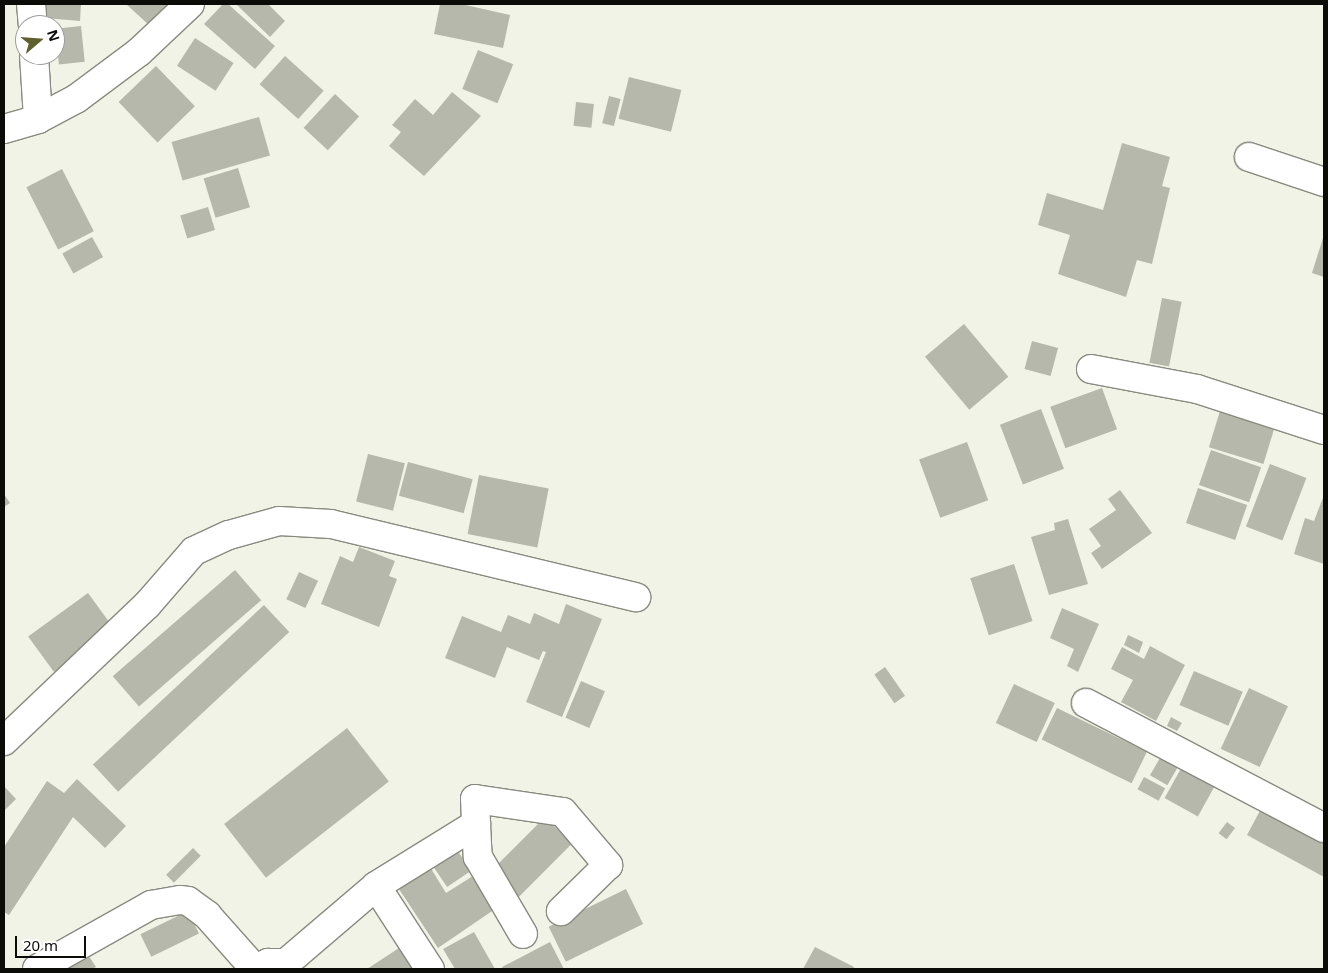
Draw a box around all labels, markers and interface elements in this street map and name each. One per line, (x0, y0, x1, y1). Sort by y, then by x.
north arrow (15, 15, 65, 65)
text: N (43, 27, 65, 44)
scale bar (18, 926, 89, 958)
text: 20 m (23, 935, 58, 955)

